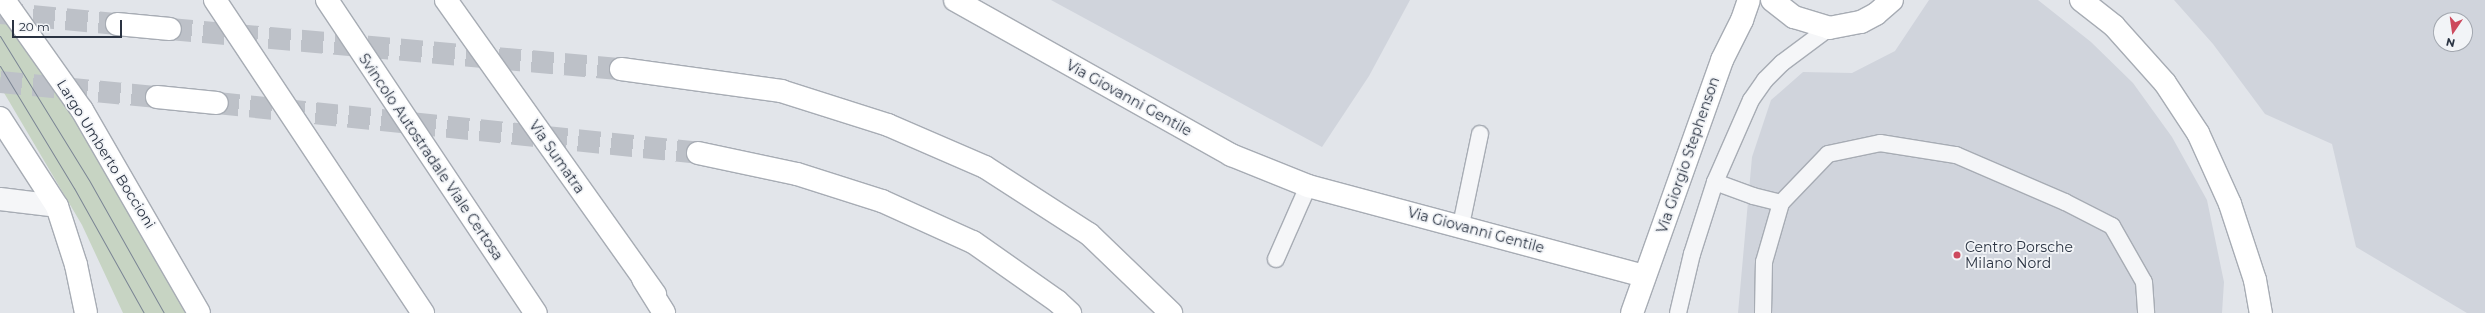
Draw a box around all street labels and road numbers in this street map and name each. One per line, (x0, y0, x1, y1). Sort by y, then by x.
street label: Svincolo Autostradale Viale Certosa (355, 50, 507, 264)
street label: Via Giovanni Gentile (1063, 57, 1195, 139)
street label: Via Giorgio Stephenson (1653, 75, 1723, 235)
street label: Largo Umberto Boccioni (53, 77, 159, 231)
street label: Via Sumatra (526, 117, 588, 197)
street label: Via Giovanni Gentile (1406, 204, 1546, 256)

